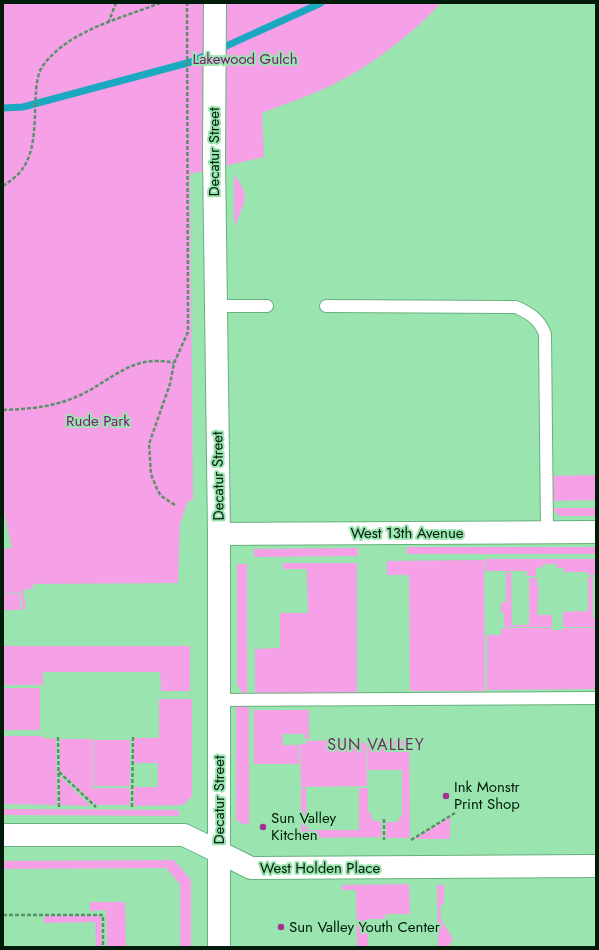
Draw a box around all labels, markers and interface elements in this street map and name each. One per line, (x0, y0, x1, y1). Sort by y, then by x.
park label: Lakewood Gulch (192, 48, 298, 70)
street label: Decatur Street (203, 107, 225, 197)
park label: Rude Park (66, 410, 130, 432)
street label: Decatur Street (206, 431, 230, 521)
street label: West 13th Avenue (350, 522, 464, 544)
district label: SUN VALLEY (327, 733, 425, 756)
street label: Decatur Street (208, 755, 230, 845)
place label: Ink Monstr Print Shop (454, 776, 521, 815)
marker: Ink Monstr Print Shop (441, 791, 451, 801)
place label: Sun Valley Kitchen (271, 807, 336, 846)
marker: Sun Valley Kitchen (258, 822, 268, 832)
street label: West Holden Place (260, 857, 380, 879)
place label: Sun Valley Youth Center (289, 916, 441, 938)
marker: Sun Valley Youth Center (276, 922, 286, 932)

